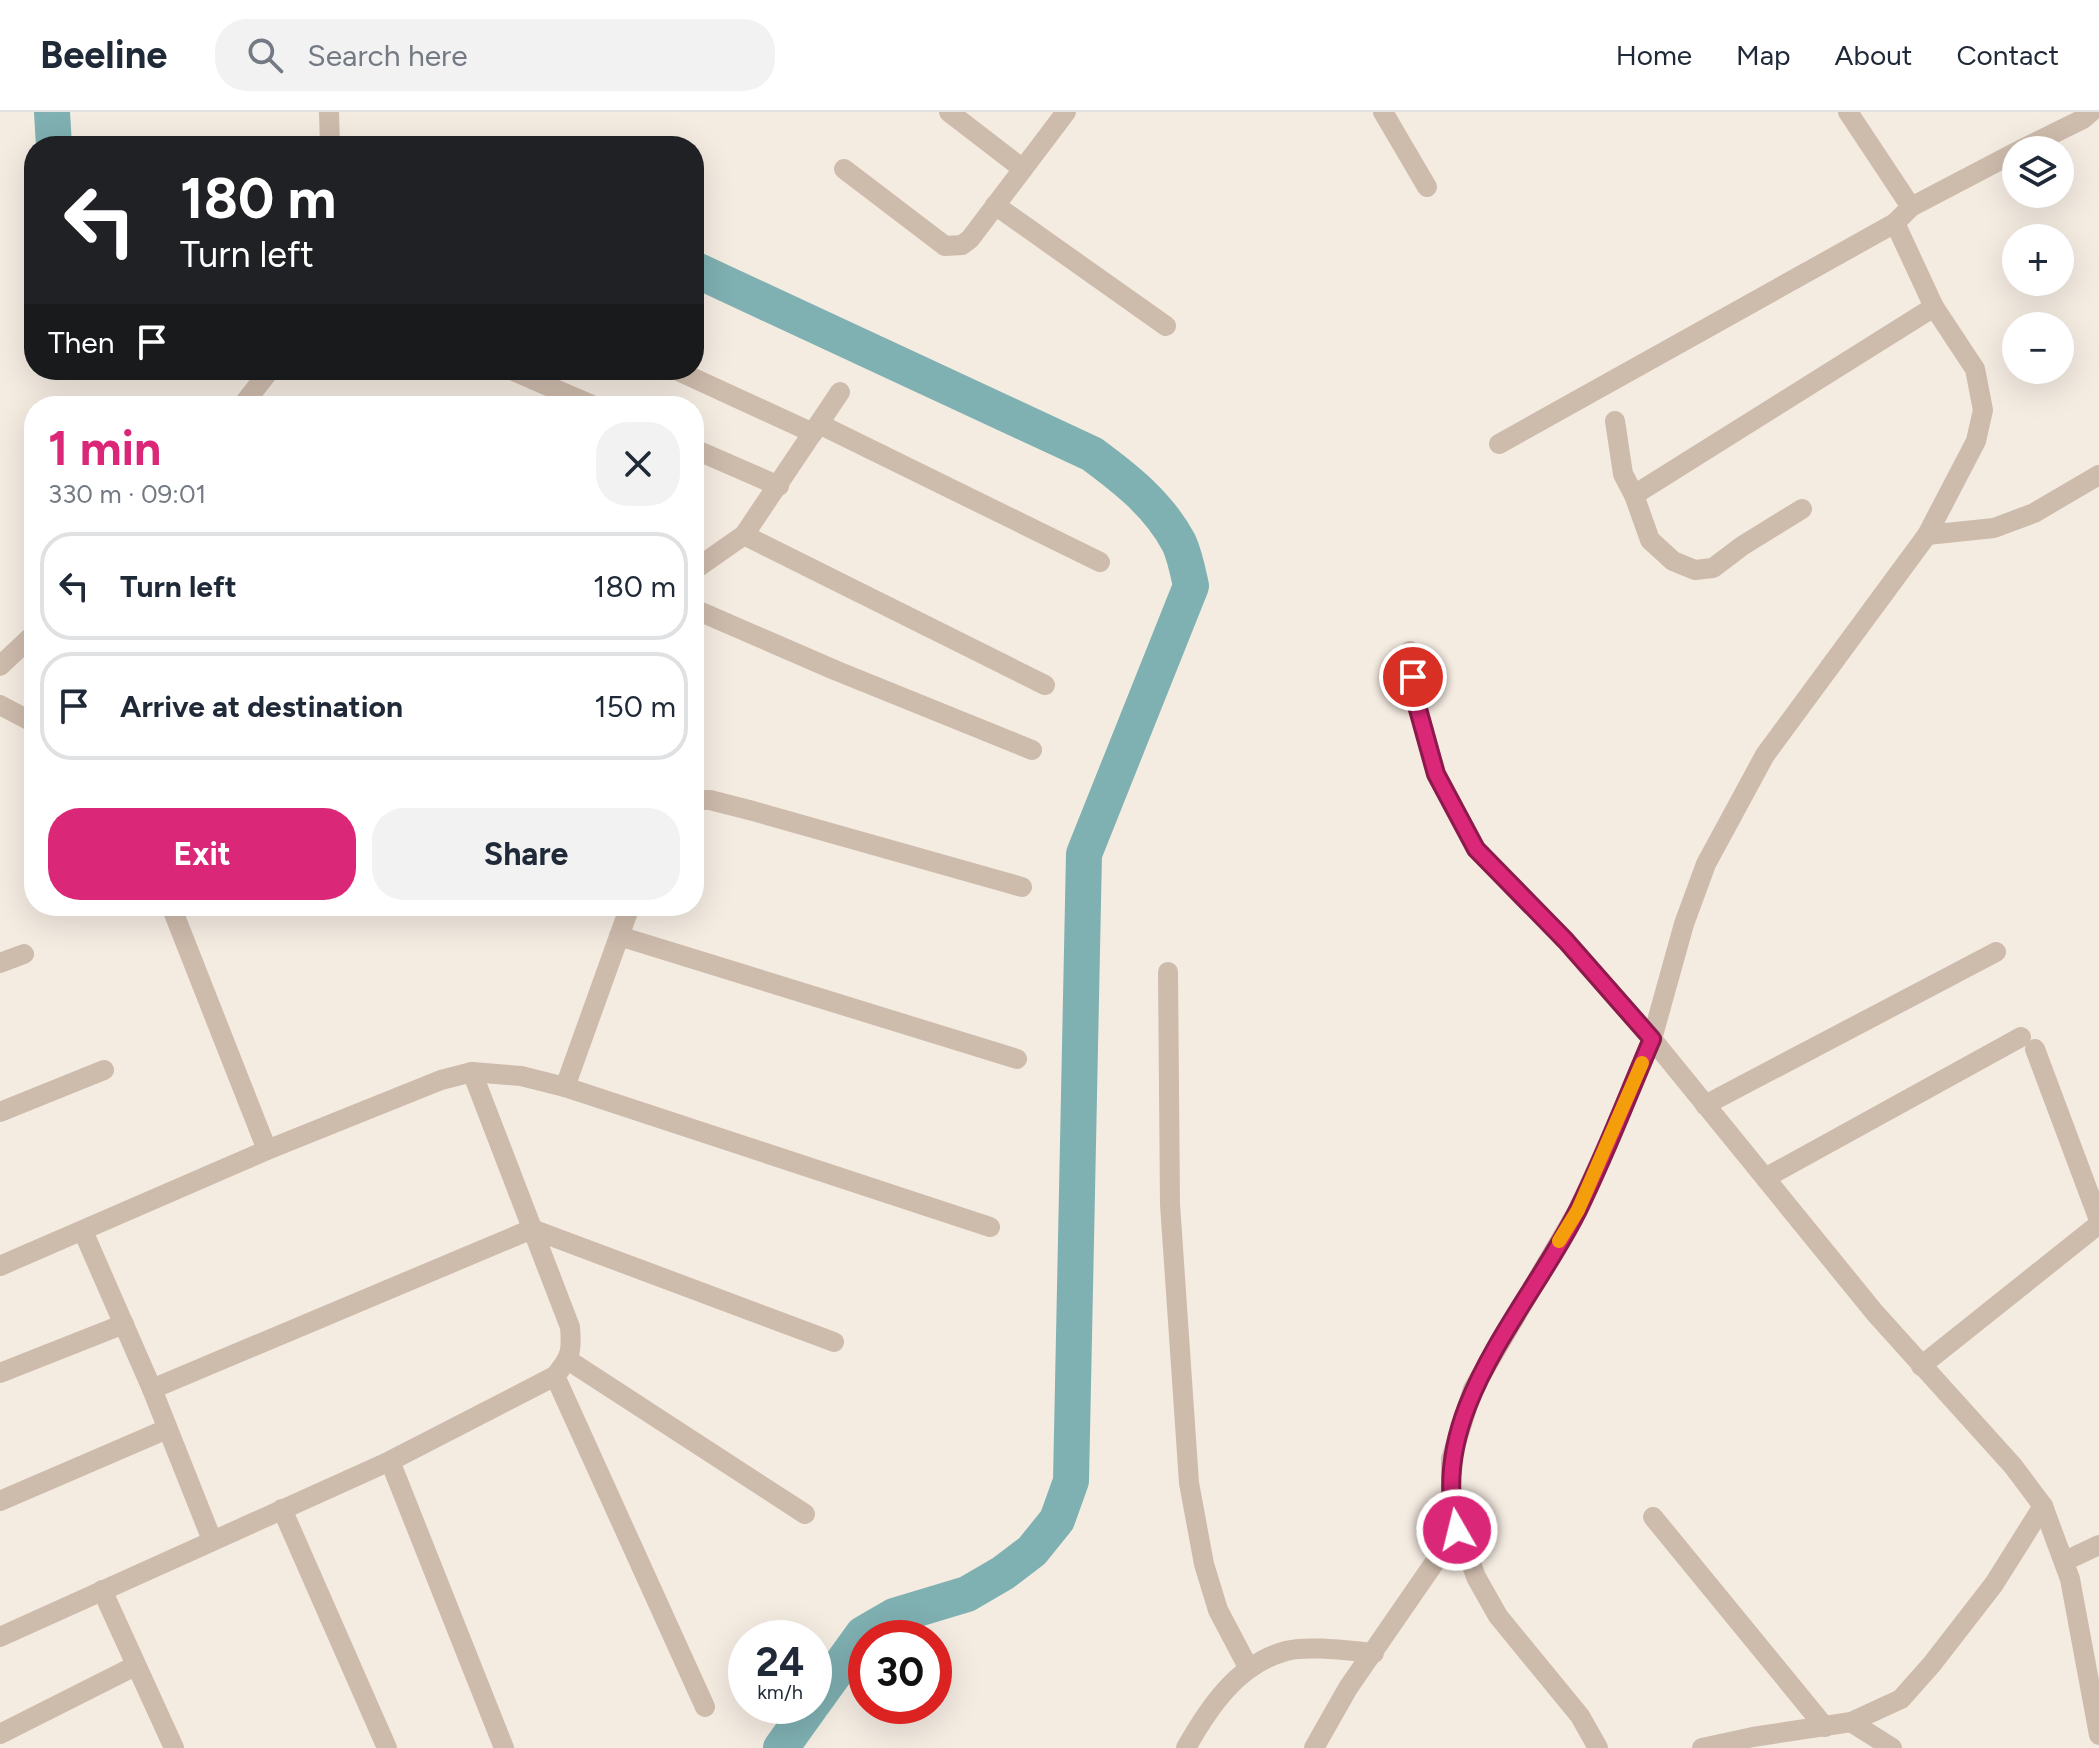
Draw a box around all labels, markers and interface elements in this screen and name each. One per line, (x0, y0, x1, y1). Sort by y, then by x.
search box (215, 19, 775, 91)
text: Beeline (40, 32, 167, 78)
icon: search (243, 33, 287, 77)
text: Search here (307, 37, 468, 74)
text: Home (1616, 38, 1692, 72)
text: Map (1736, 38, 1791, 72)
text: About (1835, 38, 1912, 72)
text: Contact (1956, 38, 2059, 72)
map controls (2002, 136, 2074, 384)
button: layers (2002, 136, 2074, 208)
text: 180 m (180, 165, 336, 232)
icon: left (48, 168, 152, 272)
button: + (2002, 224, 2074, 296)
text: Turn left (180, 233, 314, 276)
button: − (2002, 312, 2074, 384)
icon: arrive (130, 320, 174, 364)
text: Then (48, 324, 114, 361)
text: 1 min (48, 419, 161, 477)
button: close (596, 422, 680, 506)
text: 330 m · 09:01 (48, 478, 206, 510)
icon: left (52, 564, 96, 608)
text: Turn left (120, 568, 237, 605)
text: 180 m (593, 568, 676, 605)
pin (1379, 643, 1447, 711)
icon: arrive (1391, 655, 1435, 699)
icon: arrive (52, 684, 96, 728)
text: Arrive at destination (120, 688, 403, 725)
text: 150 m (594, 688, 676, 725)
button: Exit (48, 808, 356, 900)
button: Share (372, 808, 680, 900)
position arrow (1415, 1488, 1499, 1572)
speed limit sign: 30 (848, 1620, 952, 1724)
text: 24 (756, 1638, 804, 1686)
text: km/h (757, 1680, 803, 1704)

